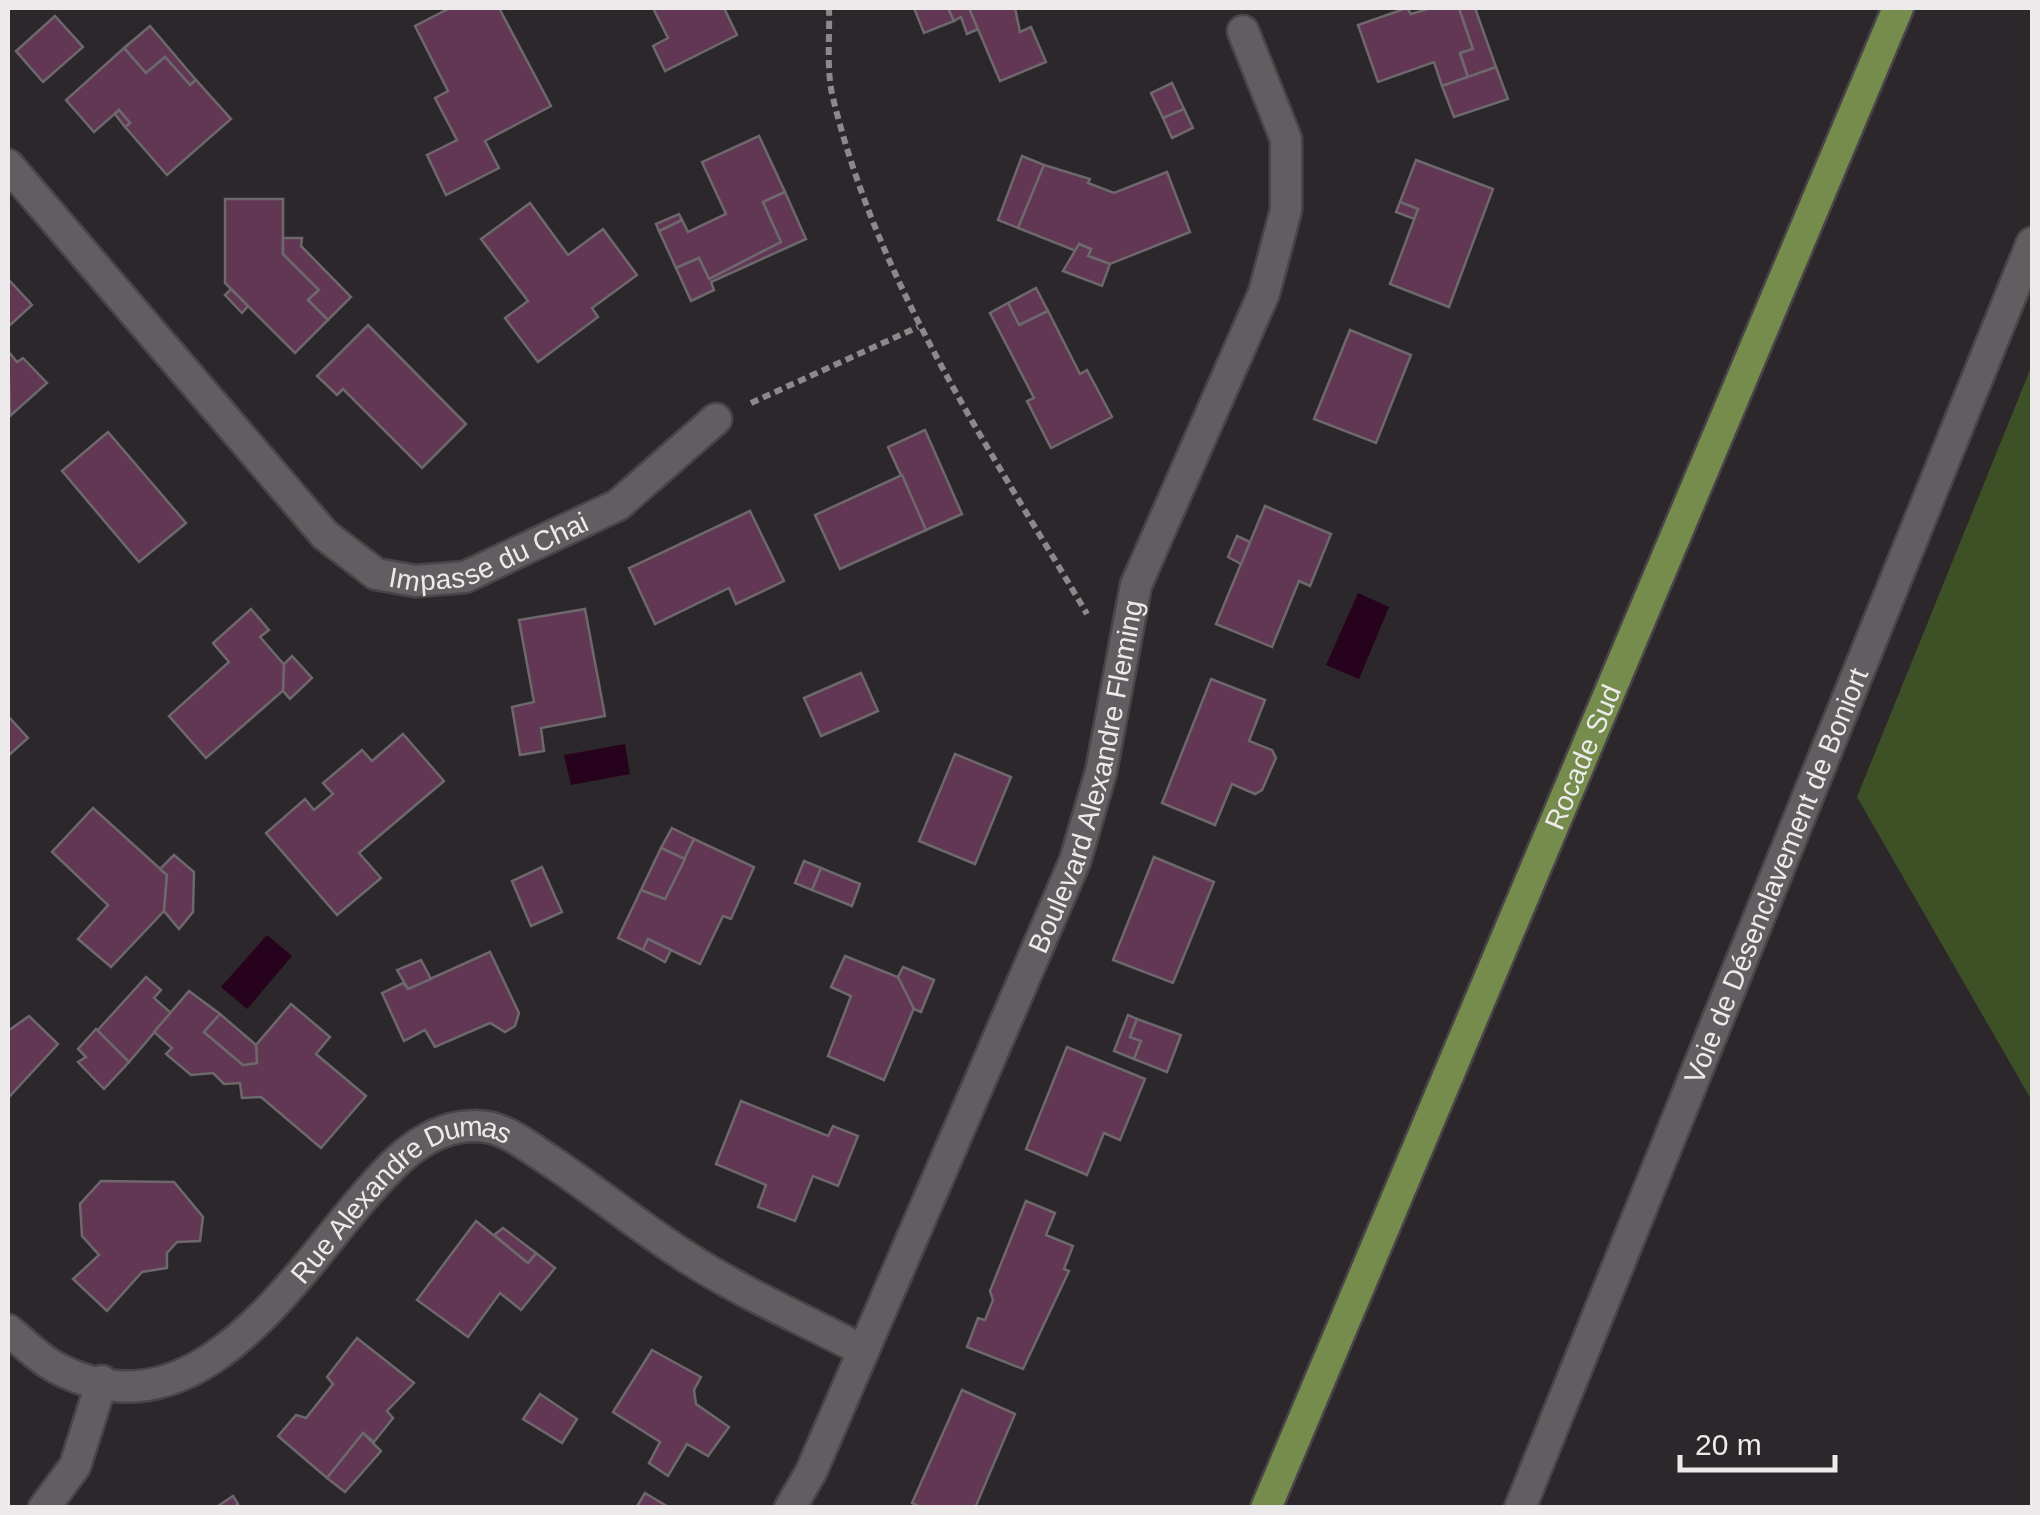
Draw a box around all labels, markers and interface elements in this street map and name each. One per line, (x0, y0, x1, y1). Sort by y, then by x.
street label: Impasse du Chai (386, 506, 593, 598)
street label: Boulevard Alexandre Fleming (1022, 597, 1149, 958)
street label: Voie de Désenclavement de Boniort (1678, 664, 1874, 1088)
street label: Rocade Sud (1539, 680, 1627, 834)
street label: Rue Alexandre Dumas (285, 1111, 517, 1290)
scale bar (1680, 1410, 1835, 1472)
text: 20 m (1695, 1428, 1762, 1461)

